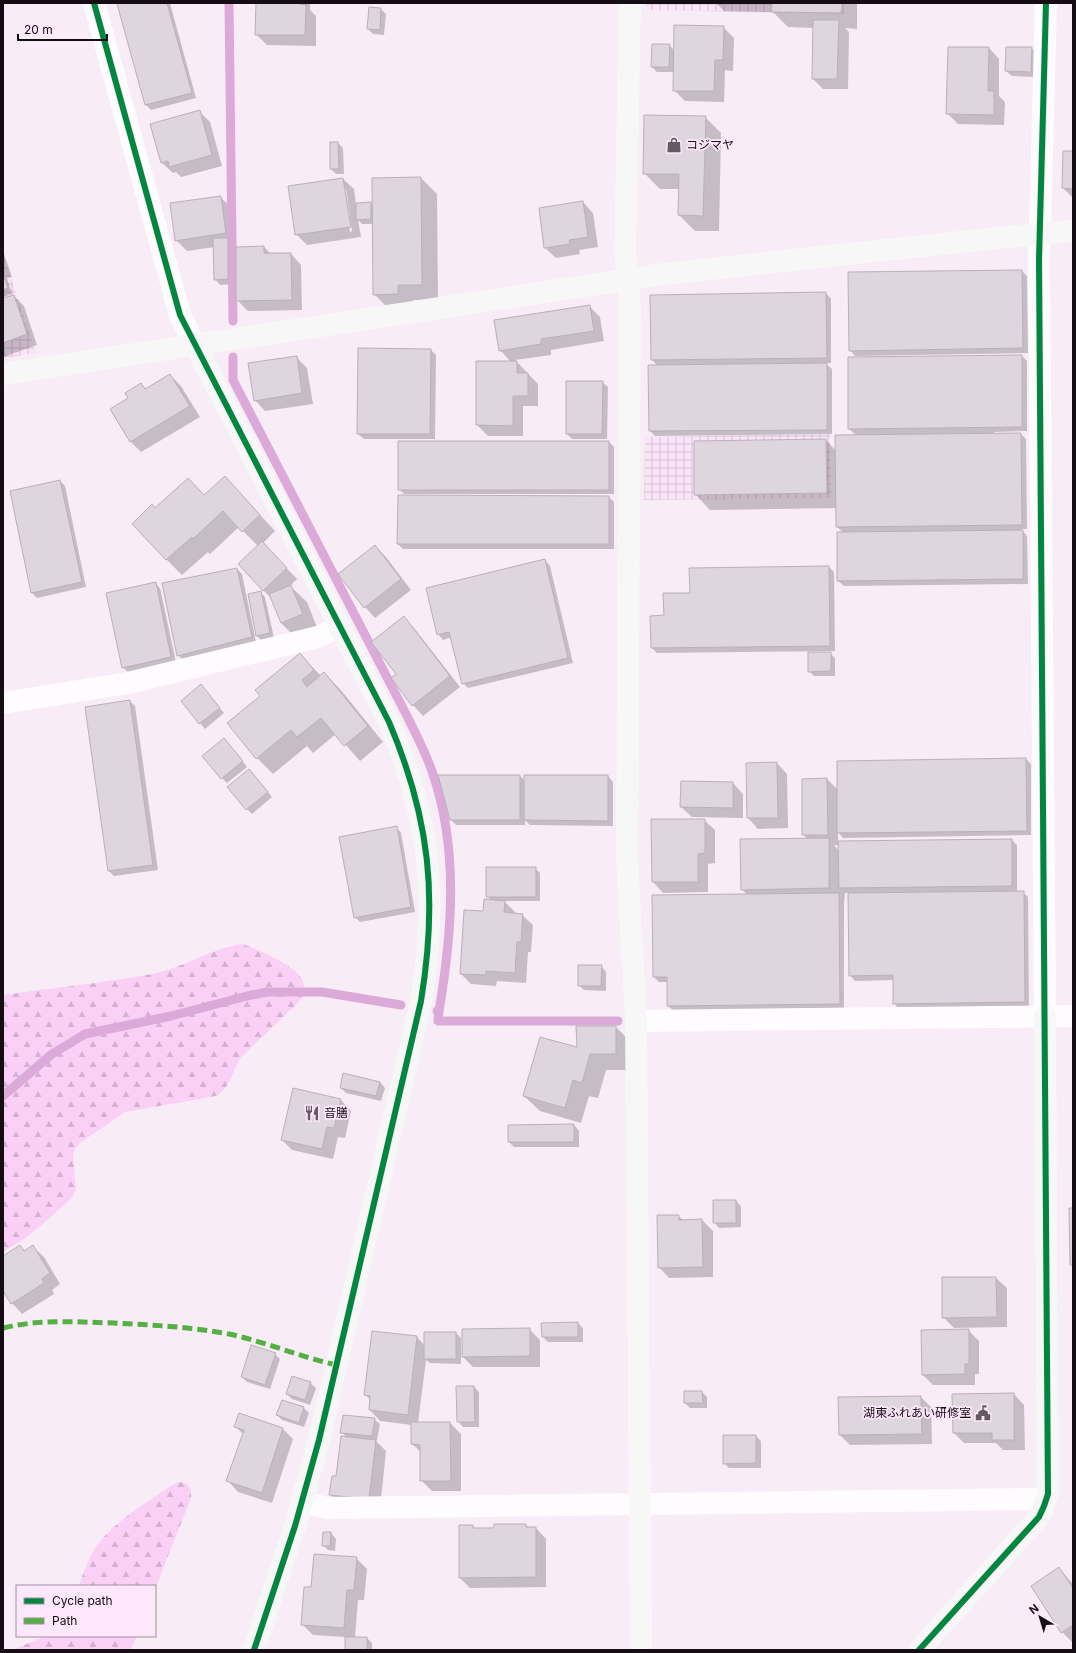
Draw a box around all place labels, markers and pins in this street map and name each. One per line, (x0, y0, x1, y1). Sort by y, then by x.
shop icon: コジマヤ (665, 136, 683, 154)
place label: コジマヤ (686, 137, 734, 152)
restaurant icon: 音膳 (303, 1104, 321, 1122)
place label: 音膳 (324, 1105, 348, 1120)
public building icon: 湖東ふれあい研修室 (974, 1404, 992, 1422)
place label: 湖東ふれあい研修室 (863, 1405, 971, 1420)

